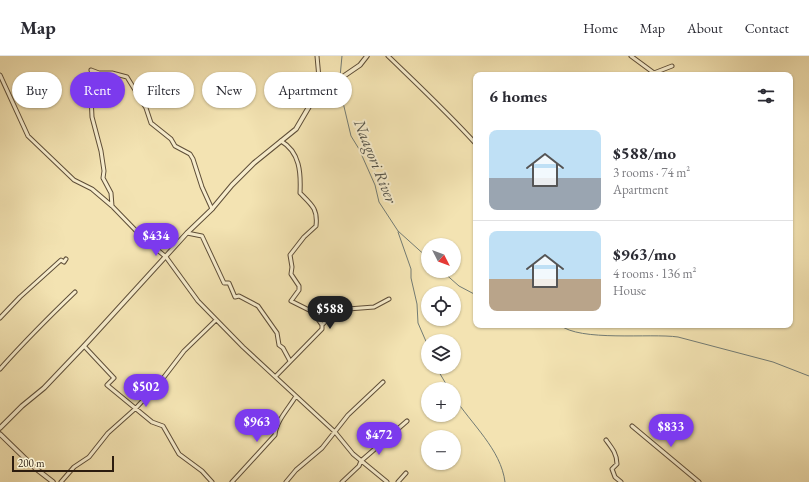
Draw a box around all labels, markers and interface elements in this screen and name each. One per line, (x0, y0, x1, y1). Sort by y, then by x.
text: Map (20, 15, 56, 40)
text: Home (583, 19, 618, 37)
text: Map (640, 19, 665, 37)
text: About (687, 19, 723, 37)
text: Contact (745, 19, 789, 37)
chip: Buy (12, 72, 62, 108)
chip: Rent (70, 72, 125, 108)
chip: Filters (133, 72, 194, 108)
chip: New (202, 72, 256, 108)
chip: Apartment (264, 72, 352, 108)
text: 6 homes (489, 85, 547, 107)
icon: filters (755, 85, 777, 107)
water label: Naagori River (349, 115, 402, 207)
text: $588/mo (613, 142, 676, 164)
icon: home (521, 146, 569, 194)
text: 3 rooms · 74 m² (613, 164, 690, 181)
text: Apartment (613, 181, 668, 198)
pin: $434 (132, 223, 180, 257)
text: $434 (143, 227, 169, 244)
north arrow (421, 238, 461, 278)
map controls (421, 238, 461, 470)
text: $963/mo (613, 243, 676, 265)
icon: home (521, 247, 569, 295)
text: 4 rooms · 136 m² (613, 265, 697, 282)
text: House (613, 282, 646, 299)
button: locate (421, 286, 461, 326)
pin: $588 (306, 296, 354, 330)
text: $588 (317, 300, 343, 317)
button: layers (421, 334, 461, 374)
pin: $502 (122, 374, 170, 408)
text: $502 (133, 378, 159, 395)
button: + (421, 382, 461, 422)
pin: $963 (233, 409, 281, 443)
text: $963 (244, 413, 270, 430)
pin: $833 (647, 414, 695, 448)
text: $833 (658, 418, 684, 435)
pin: $472 (355, 422, 403, 456)
text: $472 (366, 426, 392, 443)
button: − (421, 430, 461, 470)
scale bar (12, 454, 114, 473)
text: 200 m (18, 456, 45, 470)

